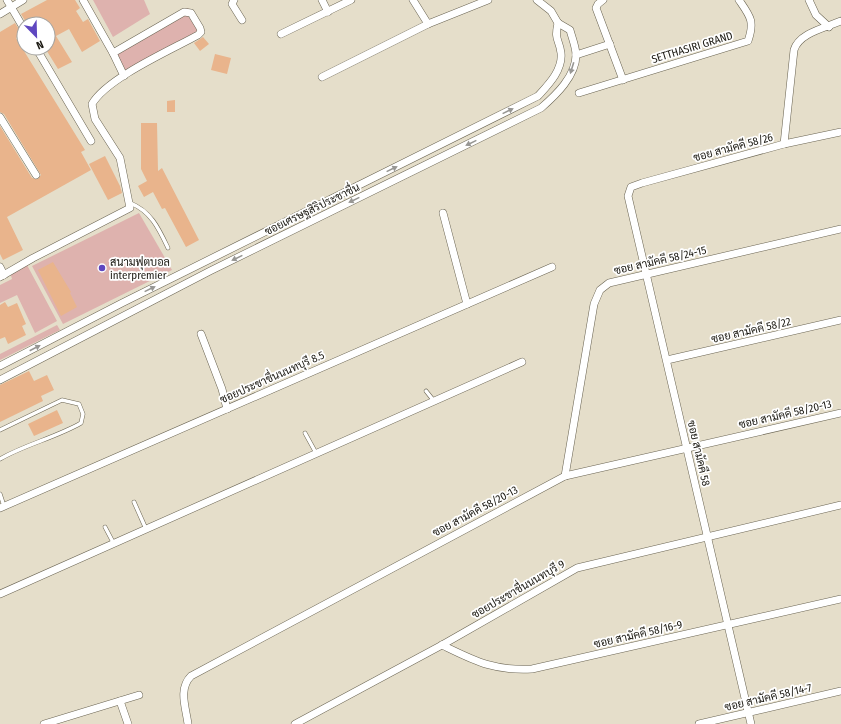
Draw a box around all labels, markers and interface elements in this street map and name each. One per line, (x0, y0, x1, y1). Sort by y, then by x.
north arrow (16, 16, 56, 56)
street label: SETTHASIRI GRAND (650, 29, 734, 66)
text: N (34, 37, 45, 52)
one-way arrow (569, 63, 575, 75)
one-way arrow (503, 108, 514, 114)
street label: ซอย สามัคคี 58/26 (691, 129, 775, 164)
one-way arrow (465, 140, 476, 146)
one-way arrow (386, 166, 398, 172)
street label: ซอยเศรษฐสิริประชาชื่น (260, 176, 362, 239)
one-way arrow (348, 197, 360, 204)
street label: ซอย สามัคคี 58/24-15 (612, 242, 708, 277)
one-way arrow (232, 255, 243, 261)
place label: สนามฟุตบอล interpremier (110, 256, 170, 282)
marker: สนามฟุตบอล interpremier (97, 263, 107, 273)
one-way arrow (145, 286, 156, 292)
street label: ซอย สามัคคี 58/22 (710, 313, 792, 346)
street label: ซอยประชาชื่นนนทบุรี 8.5 (216, 344, 327, 408)
one-way arrow (29, 345, 40, 351)
street label: ซอย สามัคคี 58/20-13 (737, 396, 833, 431)
street label: ซอย สามัคคี 58 (685, 419, 714, 488)
street label: ซอย สามัคคี 58/20-13 (429, 482, 520, 539)
street label: ซอยประชาชื่นนนทบุรี 9 (467, 553, 568, 623)
street label: ซอย สามัคคี 58/16-9 (592, 616, 684, 651)
street label: ซอย สามัคคี 58/14-7 (723, 679, 813, 714)

